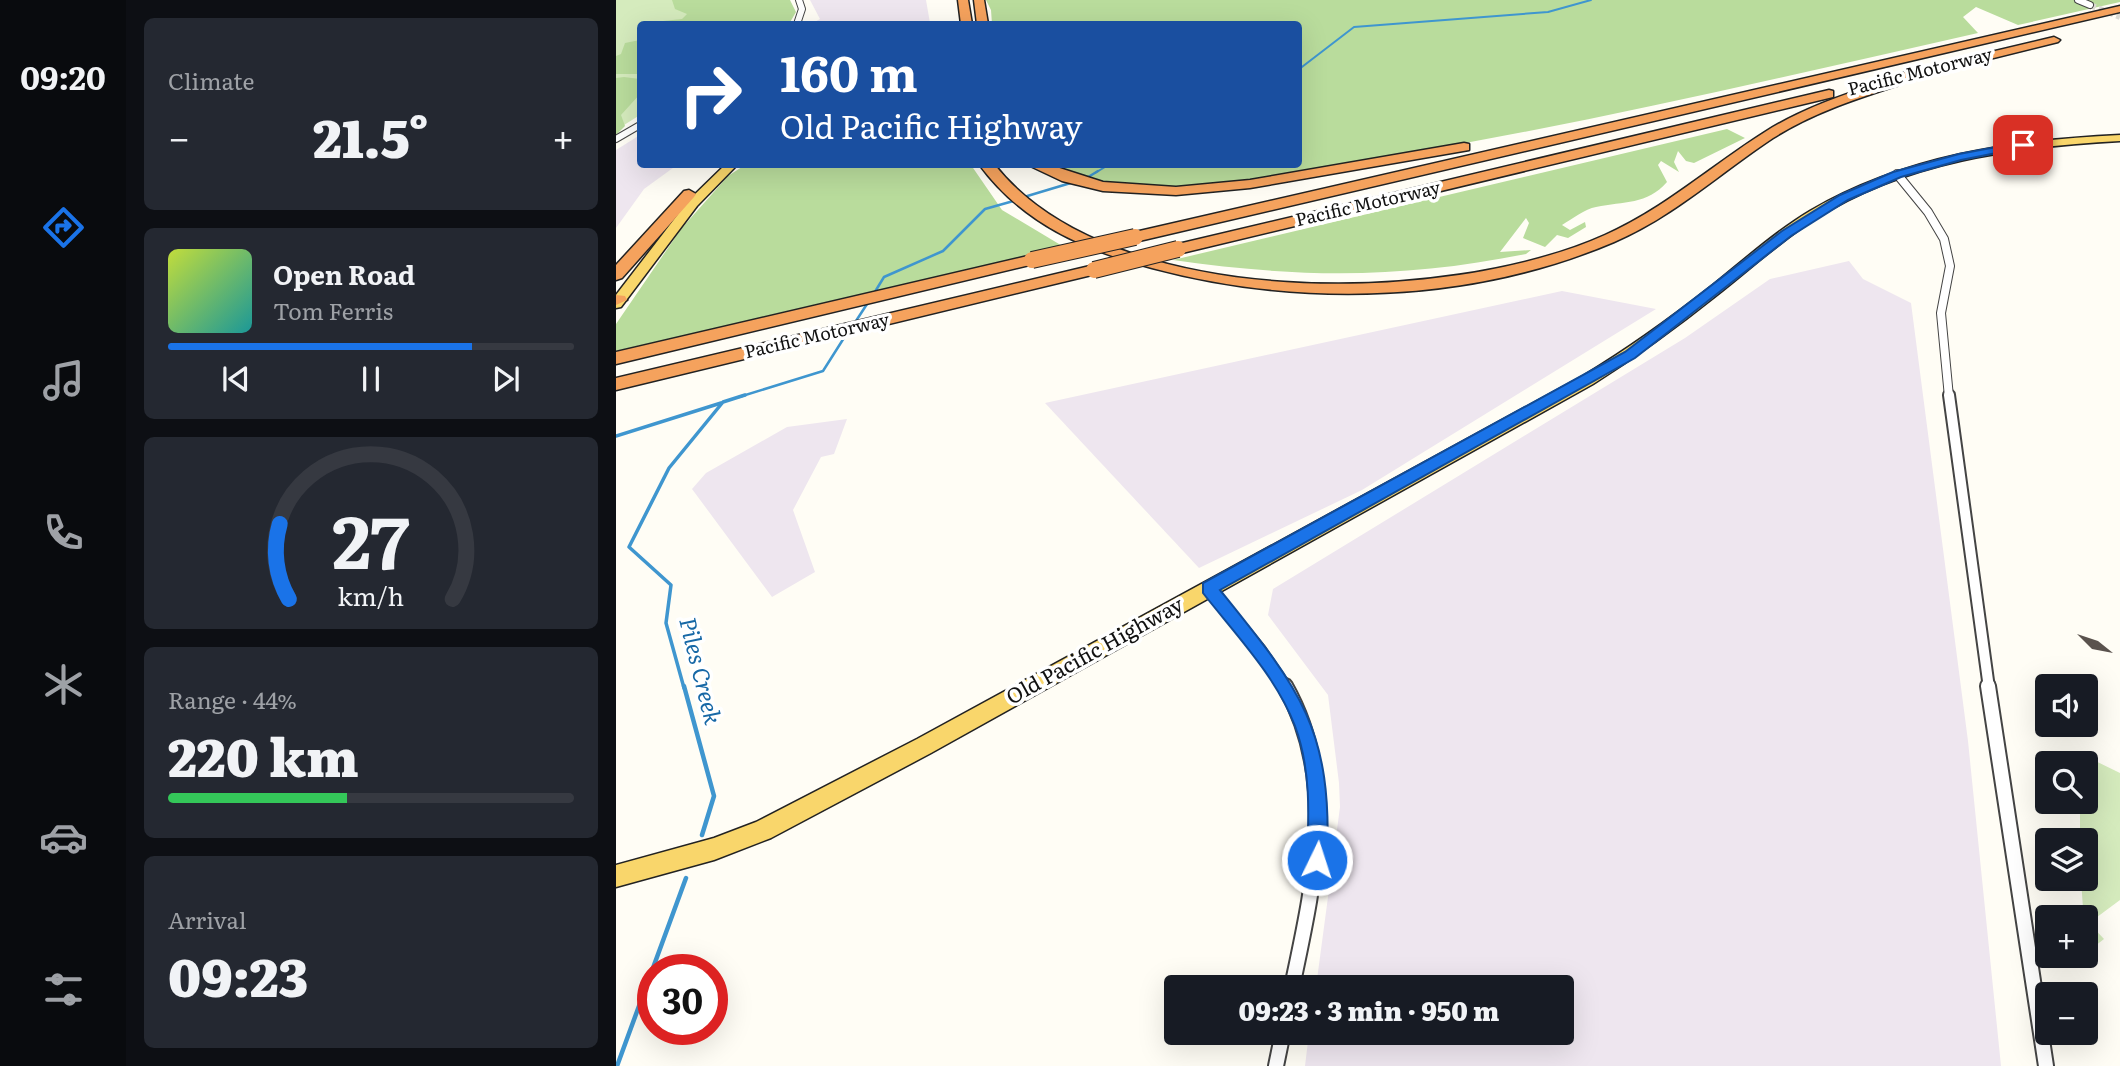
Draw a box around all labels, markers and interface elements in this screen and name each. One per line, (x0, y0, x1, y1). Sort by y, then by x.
text: 160 m (780, 34, 918, 107)
street label: Pacific Motorway (1845, 39, 1995, 102)
icon: right (665, 49, 756, 140)
text: 09:20 (20, 52, 106, 100)
text: Climate (168, 63, 254, 97)
text: 21.5° (313, 97, 429, 174)
text: Old Pacific Highway (780, 101, 1082, 149)
text: − (168, 107, 190, 164)
text: + (552, 107, 574, 164)
pin (1993, 115, 2053, 175)
icon: arrive (2004, 126, 2042, 164)
street label: Pacific Motorway (1293, 173, 1443, 232)
icon: directions (39, 203, 88, 252)
text: Open Road (273, 254, 415, 293)
text: Tom Ferris (273, 293, 393, 327)
street label: Pacific Motorway (742, 305, 892, 364)
icon: music (39, 356, 88, 405)
icon: previous (217, 360, 255, 398)
icon: pause (352, 360, 390, 398)
icon: next (487, 360, 525, 398)
text: 27 (332, 483, 410, 591)
icon: phone (39, 508, 88, 557)
text: km/h (338, 577, 404, 614)
street label: Old Pacific Highway (999, 587, 1189, 710)
water label: Piles Creek (672, 613, 732, 728)
icon: climate (39, 660, 88, 709)
map controls (2035, 674, 2098, 1045)
button: sound (2035, 674, 2098, 737)
text: Range · 44% (168, 682, 297, 716)
text: 220 km (168, 716, 359, 793)
button: search (2035, 751, 2098, 814)
icon: car (39, 813, 88, 862)
position arrow (1280, 823, 1354, 897)
button: layers (2035, 828, 2098, 891)
text: Arrival (168, 902, 247, 936)
button: + (2035, 905, 2098, 968)
text: 09:23 (168, 936, 308, 1013)
speed limit sign: 30 (637, 954, 728, 1045)
icon: filters (39, 965, 88, 1014)
button: − (2035, 982, 2098, 1045)
text: 09:23 · 3 min · 950 m (1239, 990, 1499, 1029)

